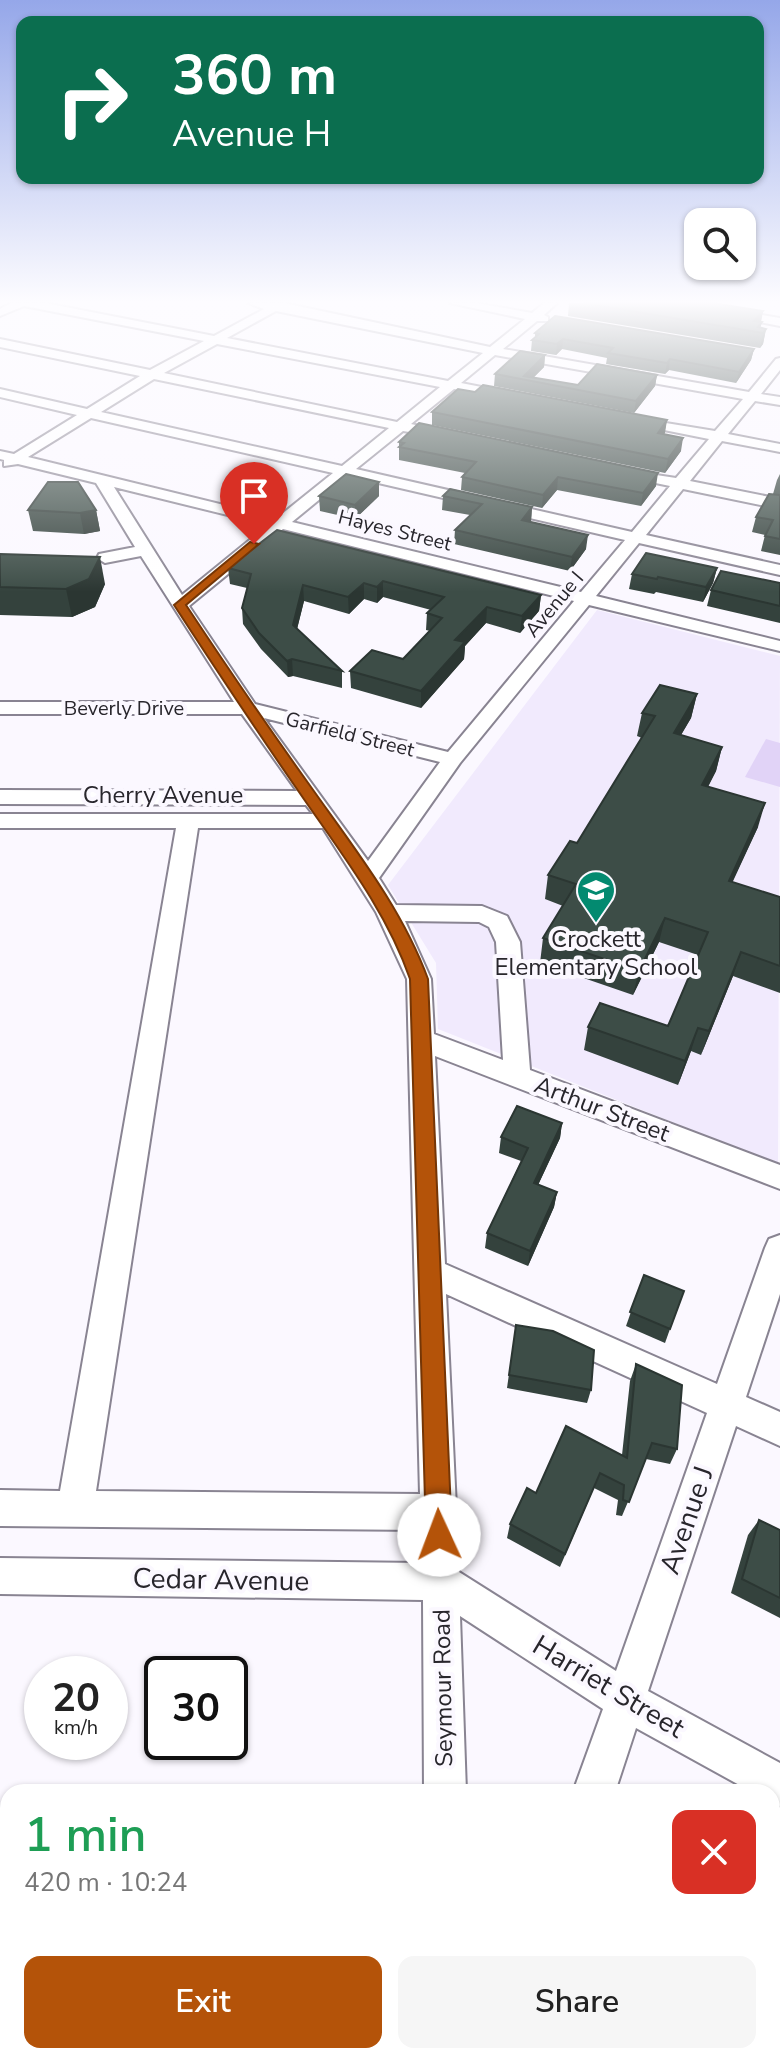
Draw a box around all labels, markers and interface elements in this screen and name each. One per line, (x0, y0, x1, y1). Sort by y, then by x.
text: 360 m (172, 37, 337, 114)
icon: right (40, 48, 144, 152)
text: Avenue H (172, 110, 331, 159)
map controls (684, 208, 756, 280)
button: search (684, 208, 756, 280)
pin (220, 462, 288, 544)
icon: arrive (232, 474, 276, 518)
street label: Hayes Street (335, 503, 455, 558)
street label: Avenue I (519, 566, 590, 643)
street label: Beverly Drive (64, 695, 184, 722)
street label: Garfield Street (283, 705, 418, 764)
street label: Cherry Avenue (83, 779, 243, 811)
school or university icon: Crockett Elementary School (575, 869, 617, 924)
place label: Crockett Elementary School (495, 923, 697, 983)
street label: Arthur Street (530, 1069, 675, 1150)
street label: Avenue J (651, 1461, 723, 1579)
position arrow (397, 1493, 481, 1577)
street label: Cedar Avenue (132, 1559, 310, 1601)
street label: Seymour Road (426, 1609, 460, 1767)
street label: Harriet Street (525, 1627, 692, 1747)
speed limit sign: 30 (144, 1656, 248, 1760)
text: 20 (52, 1671, 100, 1725)
text: km/h (54, 1714, 98, 1741)
text: 1 min (24, 1802, 146, 1868)
button: close (672, 1810, 756, 1894)
text: 420 m · 10:24 (24, 1865, 187, 1900)
button: Exit (24, 1956, 382, 2048)
button: Share (398, 1956, 756, 2048)

